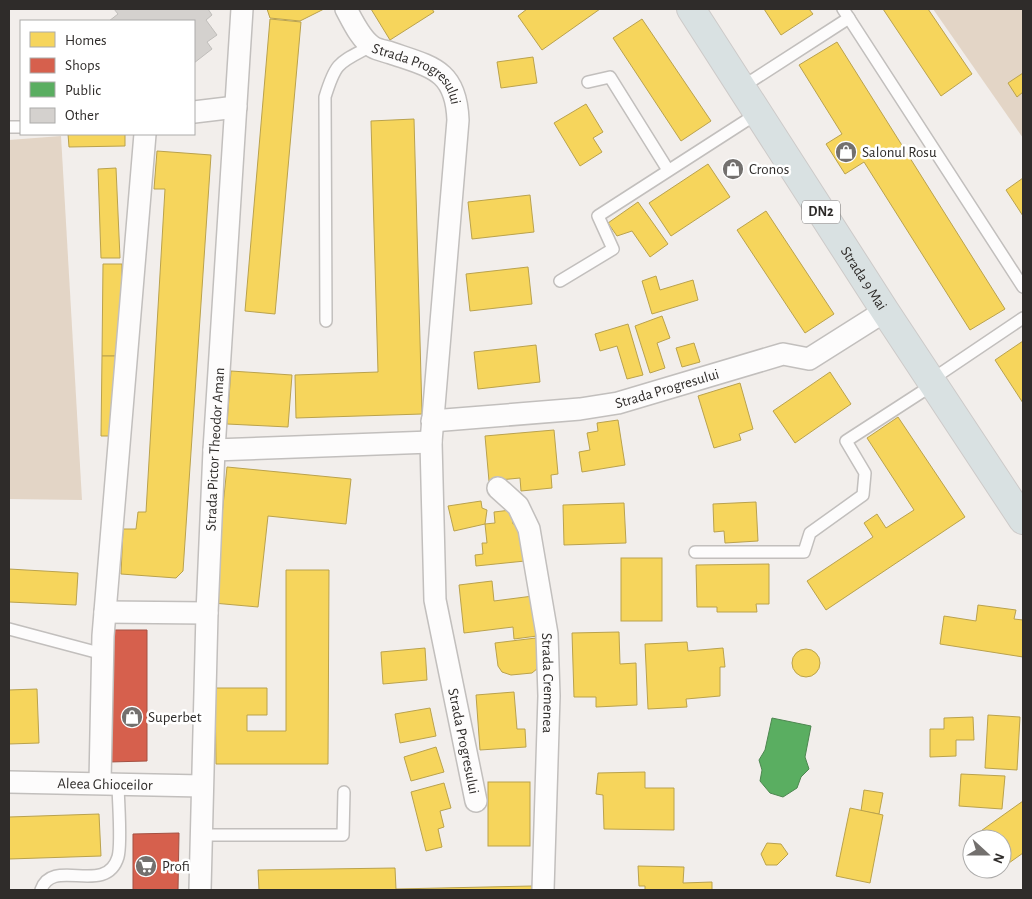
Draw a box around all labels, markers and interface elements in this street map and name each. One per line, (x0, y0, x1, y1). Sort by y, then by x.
legend (20, 20, 195, 135)
text: Homes (65, 33, 107, 48)
street label: Strada Progresului (370, 40, 464, 106)
text: Shops (65, 58, 100, 73)
text: Public (65, 83, 101, 98)
text: Other (65, 108, 99, 123)
shop icon: Salonul Rosu (834, 140, 858, 164)
place label: Salonul Rosu (862, 145, 937, 160)
shop icon: Cronos (721, 157, 745, 181)
place label: Cronos (749, 162, 789, 177)
road number: DN2 (802, 200, 840, 223)
street label: Strada 9 Mai (838, 244, 890, 313)
street label: Strada Progresului (613, 366, 721, 411)
street label: Strada Pictor Theodor Aman (203, 367, 227, 531)
street label: Strada Cremenea (539, 633, 557, 734)
street label: Strada Progresului (446, 687, 482, 795)
shop icon: Superbet (120, 705, 144, 729)
place label: Superbet (148, 710, 202, 725)
street label: Aleea Ghioceilor (57, 776, 153, 792)
north arrow (962, 829, 1012, 879)
text: N (990, 851, 1006, 865)
supermarket icon: Profi (134, 854, 158, 878)
place label: Profi (162, 859, 190, 874)

